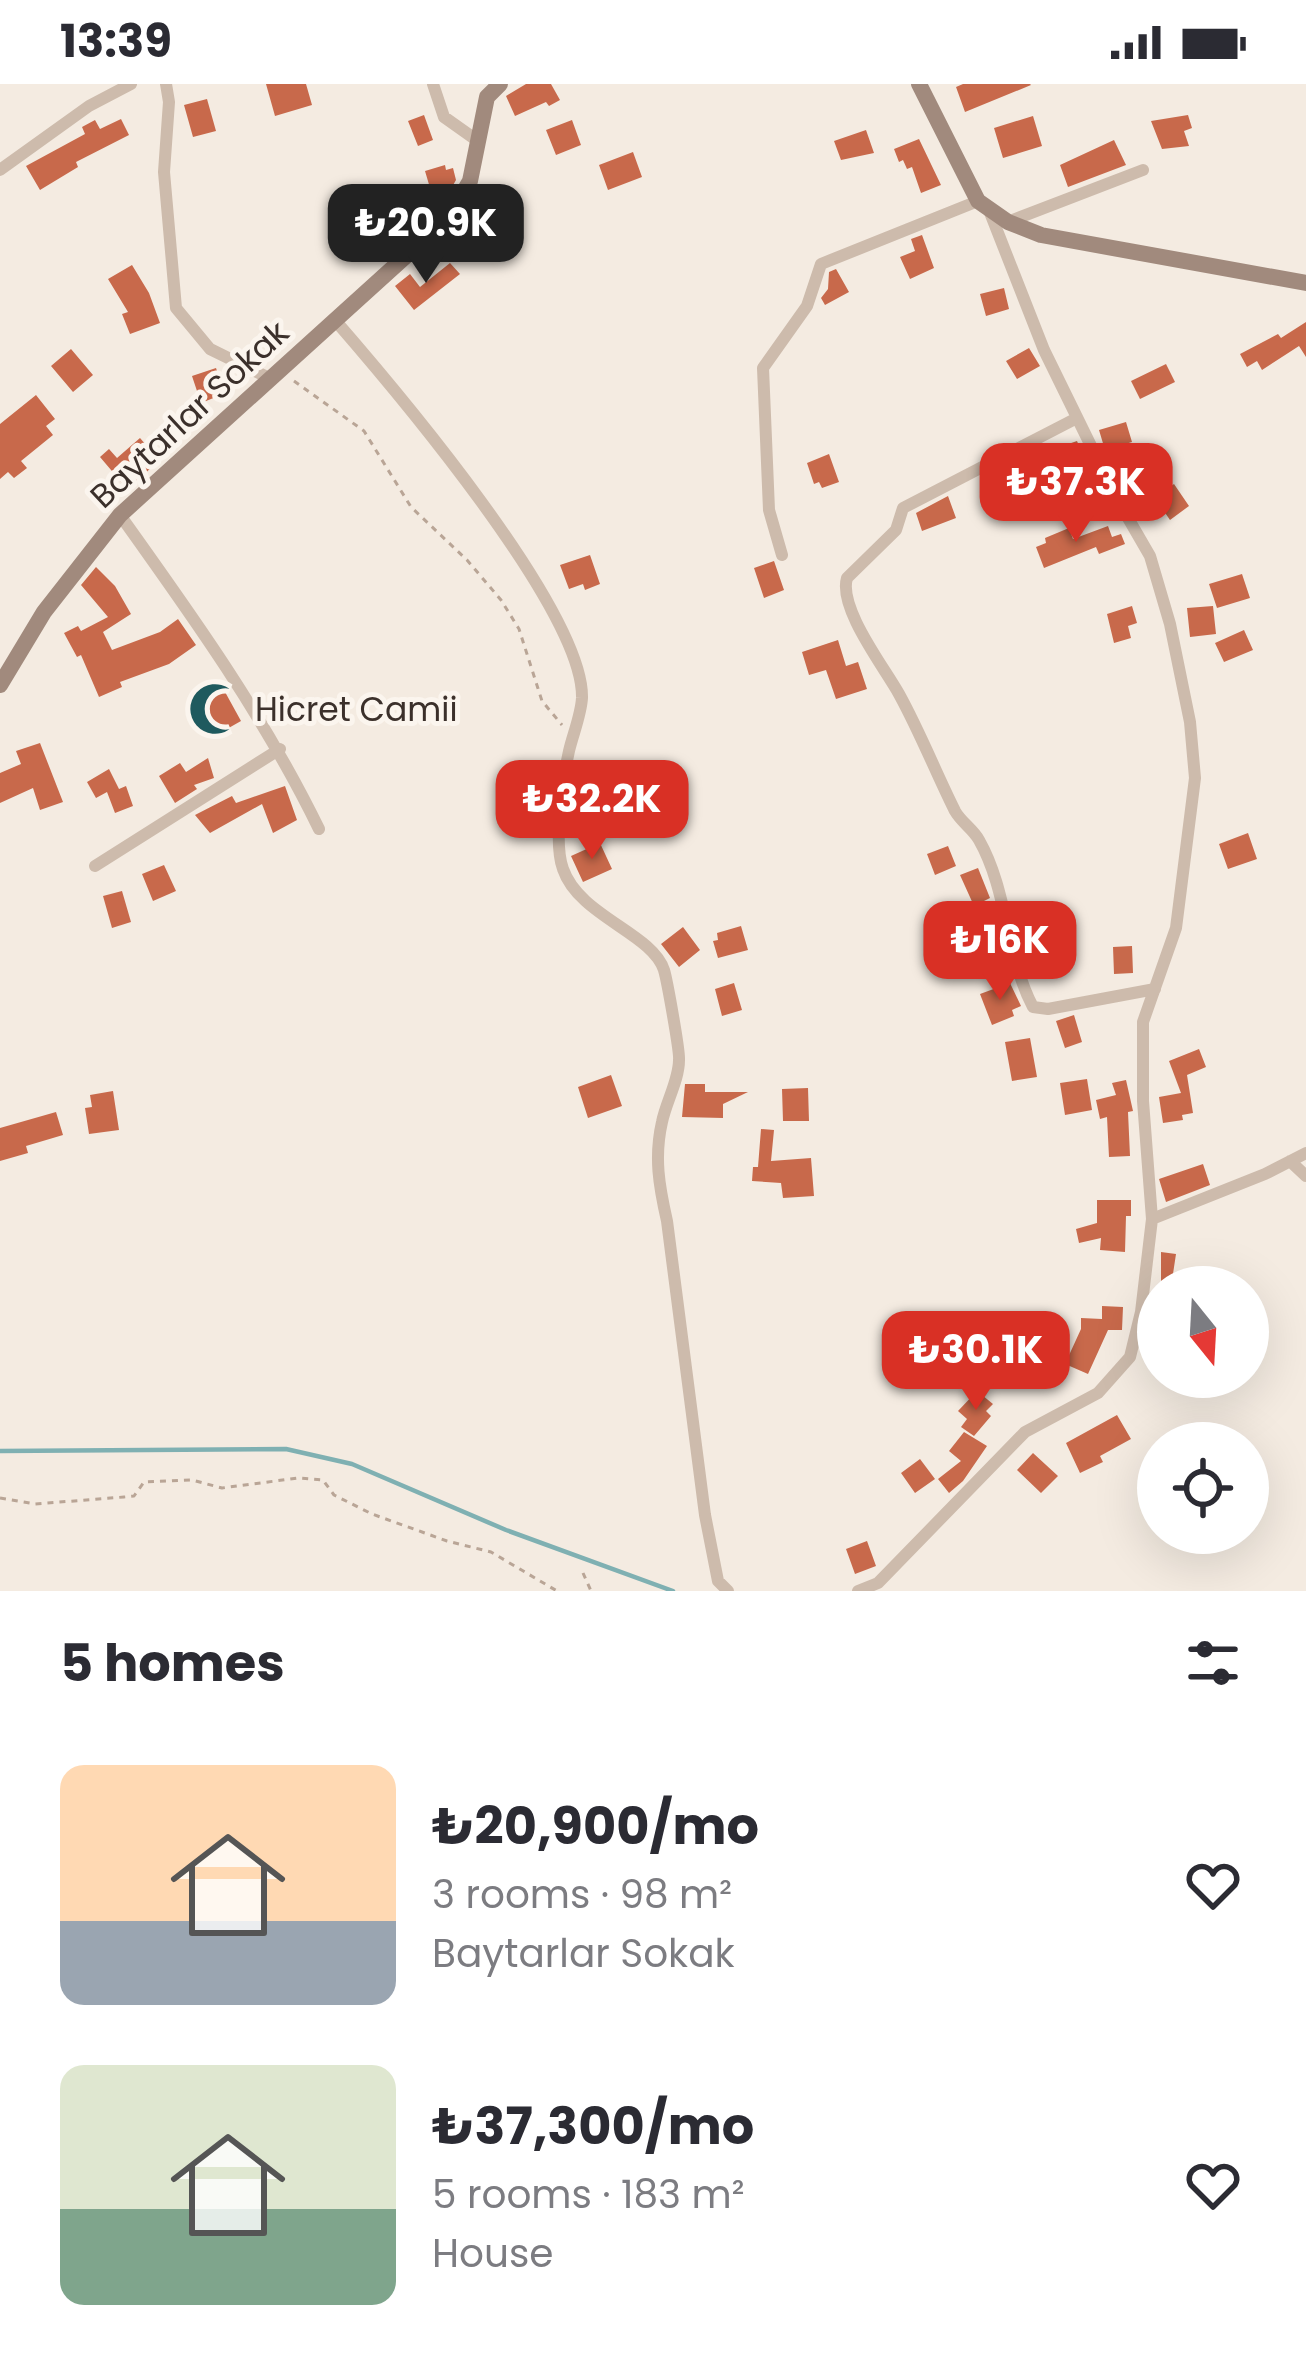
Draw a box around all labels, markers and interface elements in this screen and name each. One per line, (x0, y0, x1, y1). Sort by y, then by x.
text: 13:39 (60, 10, 172, 73)
pin: ₺20.9K (328, 184, 524, 286)
text: ₺20.9K (355, 195, 497, 250)
street label: Baytarlar Sokak (80, 310, 299, 519)
pin: ₺37.3K (978, 443, 1174, 545)
text: ₺37.3K (1007, 454, 1145, 509)
mosque icon: Hicret Camii (186, 680, 244, 738)
place label: Hicret Camii (255, 686, 458, 733)
pin: ₺32.2K (494, 760, 690, 862)
text: ₺32.2K (523, 771, 661, 826)
pin: ₺16K (929, 901, 1071, 1003)
text: ₺16K (950, 912, 1050, 967)
north arrow (1137, 1266, 1269, 1398)
map controls (1137, 1266, 1269, 1554)
pin: ₺30.1K (878, 1311, 1074, 1413)
text: ₺30.1K (909, 1322, 1043, 1377)
button: locate (1137, 1422, 1269, 1554)
text: 5 homes (60, 1627, 285, 1699)
icon: filters (1180, 1630, 1246, 1696)
text: ₺20,900/mo (432, 1790, 759, 1862)
icon: home (156, 1813, 300, 1957)
icon: heart (1180, 1852, 1246, 1918)
text: 3 rooms · 98 m² (432, 1867, 732, 1922)
text: Baytarlar Sokak (432, 1926, 735, 1981)
text: ₺37,300/mo (432, 2090, 754, 2162)
icon: home (156, 2113, 300, 2257)
icon: heart (1180, 2152, 1246, 2218)
text: 5 rooms · 183 m² (432, 2167, 745, 2222)
text: House (432, 2226, 553, 2281)

